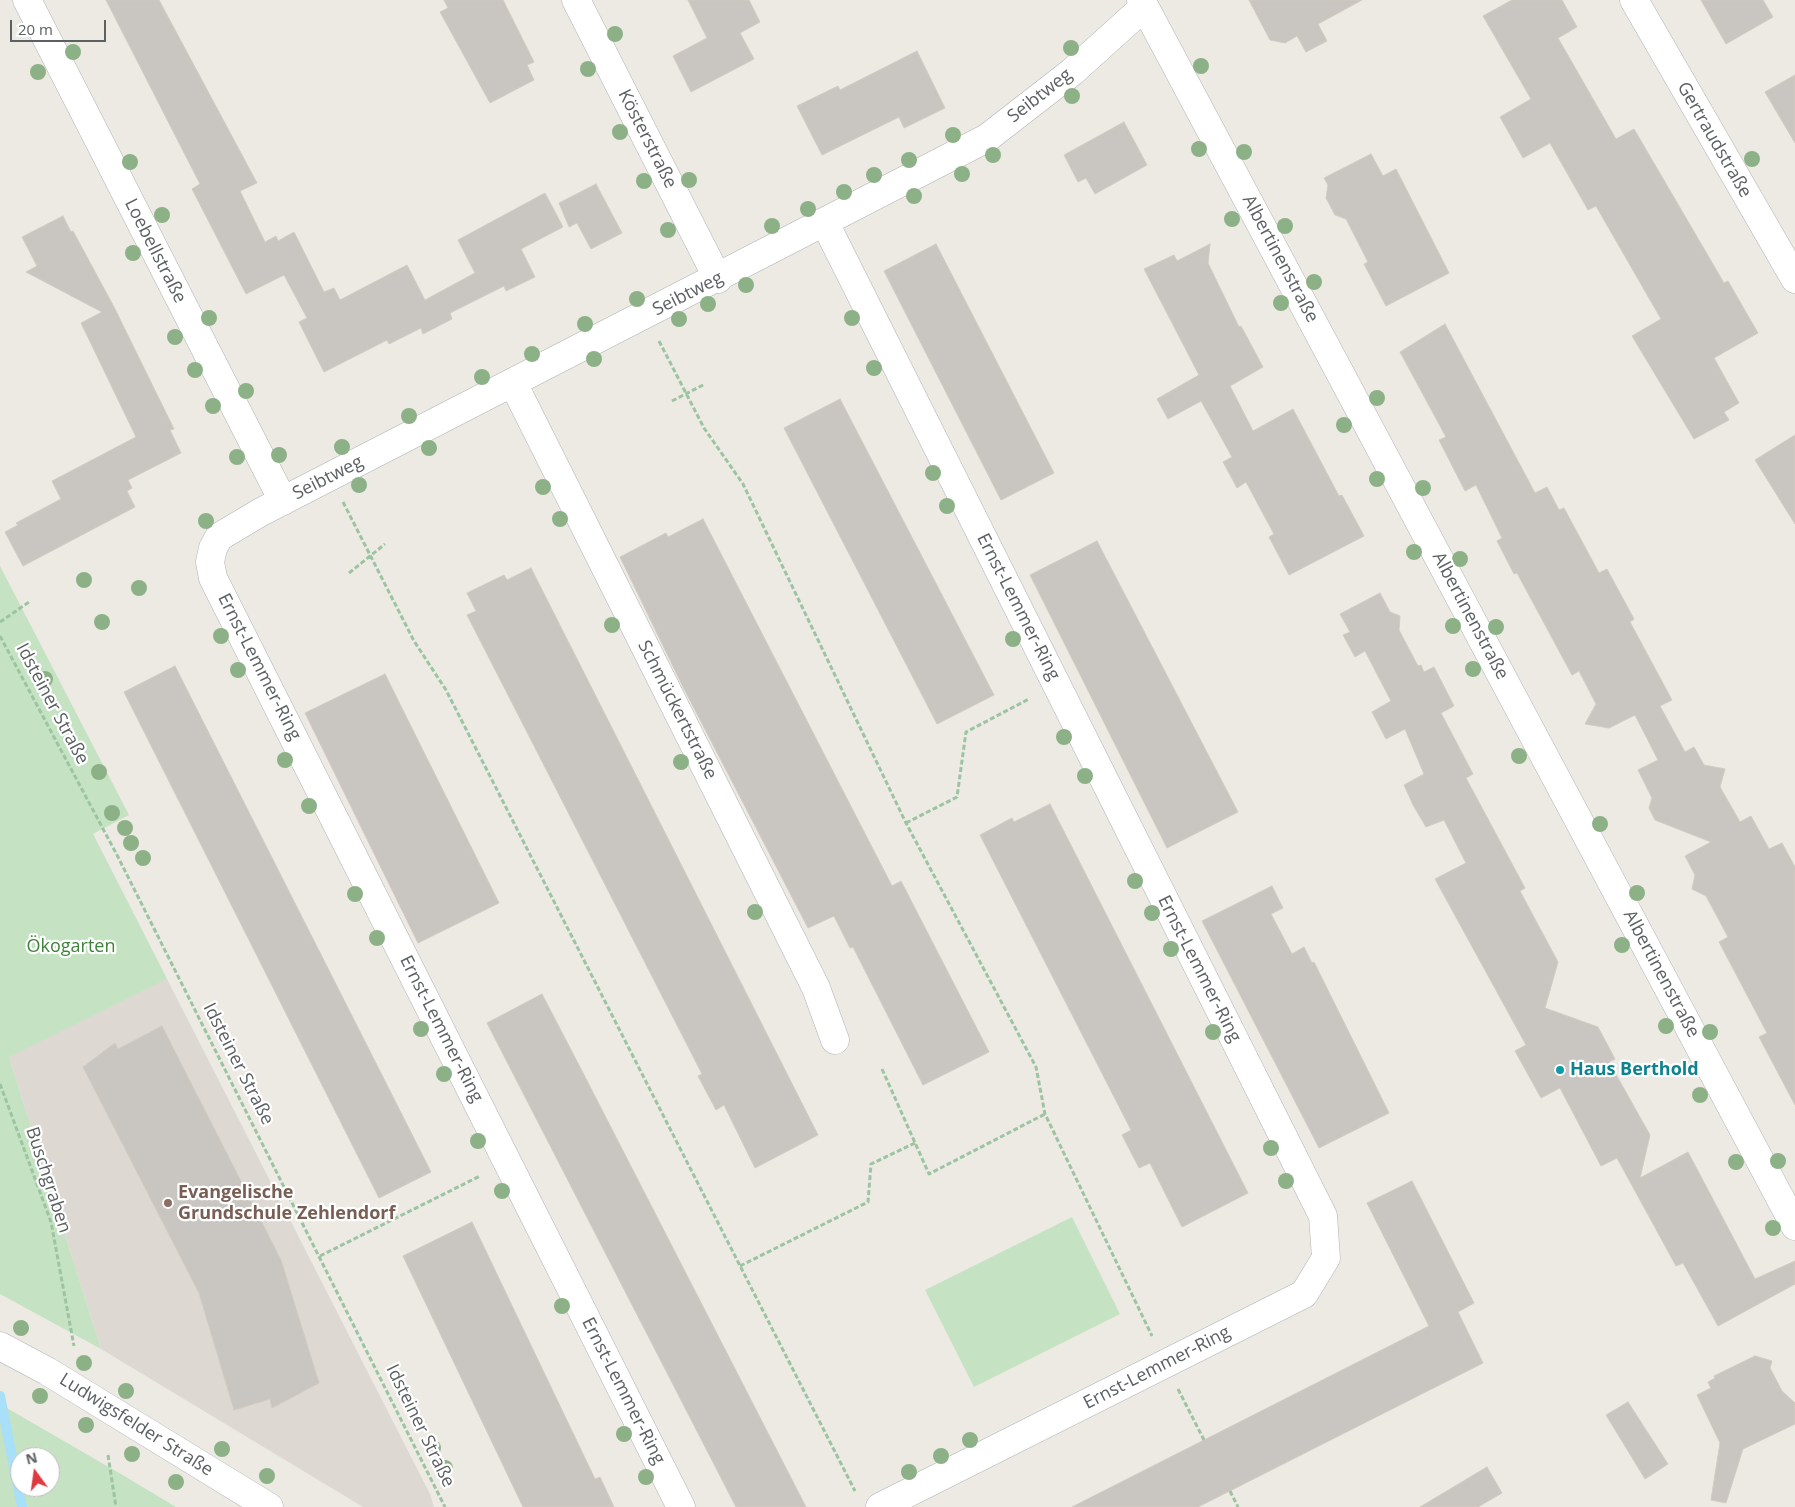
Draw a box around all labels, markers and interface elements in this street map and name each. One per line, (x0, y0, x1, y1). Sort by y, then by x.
scale bar (12, 10, 109, 42)
text: 20 m (18, 19, 53, 39)
street label: Seibtweg (1003, 64, 1077, 128)
street label: Gertraudstraße (1672, 78, 1756, 202)
street label: Kösterstraße (613, 86, 681, 192)
street label: Albertinenstraße (1237, 192, 1323, 326)
street label: Loebellstraße (119, 195, 191, 307)
street label: Seibtweg (649, 267, 727, 321)
street label: Seibtweg (289, 451, 367, 505)
street label: Ernst-Lemmer-Ring (972, 530, 1064, 684)
street label: Albertinenstraße (1427, 549, 1513, 683)
street label: Ernst-Lemmer-Ring (213, 590, 305, 744)
street label: Schmückertstraße (633, 637, 721, 783)
street label: Idsteiner Straße (11, 640, 93, 768)
street label: Ernst-Lemmer-Ring (1153, 892, 1245, 1046)
street label: Albertinenstraße (1618, 907, 1704, 1041)
park label: Ökogarten (27, 936, 115, 958)
street label: Ernst-Lemmer-Ring (395, 952, 487, 1106)
street label: Idsteiner Straße (198, 999, 278, 1129)
place label: Haus Berthold (1570, 1059, 1699, 1081)
marker: Haus Berthold (1554, 1064, 1566, 1076)
street label: Buschgraben (21, 1124, 75, 1236)
place label: Evangelische Grundschule Zehlendorf (178, 1182, 395, 1224)
marker: Evangelische Grundschule Zehlendorf (162, 1197, 174, 1209)
street label: Ernst-Lemmer-Ring (577, 1314, 669, 1468)
street label: Ernst-Lemmer-Ring (1080, 1322, 1234, 1414)
street label: Idsteiner Straße (381, 1361, 459, 1491)
street label: Ludwigsfelder Straße (55, 1369, 217, 1481)
north arrow (10, 1447, 60, 1497)
text: N (24, 1447, 39, 1469)

